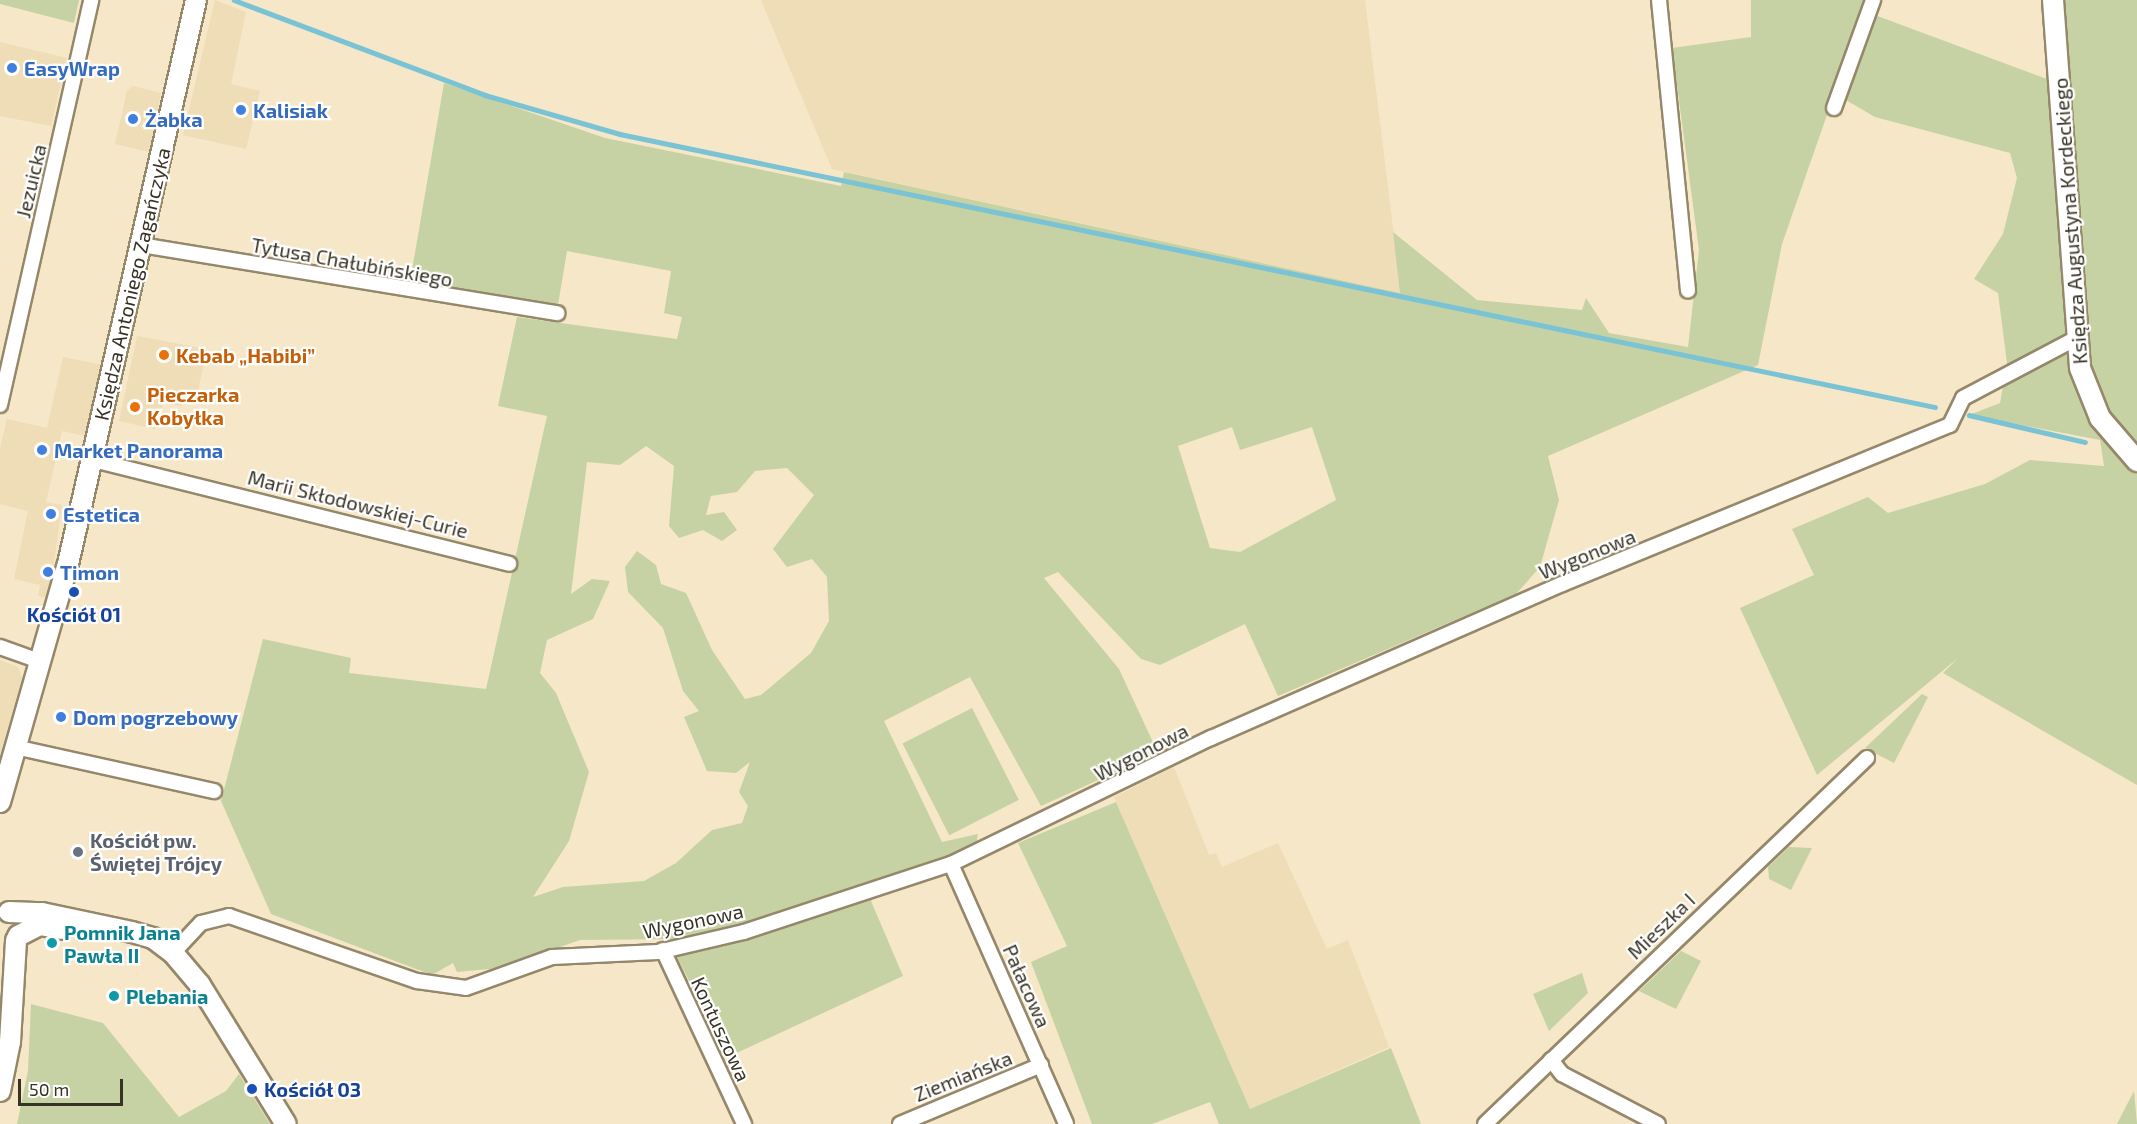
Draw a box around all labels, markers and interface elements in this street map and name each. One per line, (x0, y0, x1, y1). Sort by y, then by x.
place label: EasyWrap (24, 56, 120, 80)
marker: EasyWrap (5, 61, 19, 75)
street label: Księdza Augustyna Kordeckiego (2048, 77, 2092, 365)
place label: Kalisiak (253, 98, 328, 122)
marker: Kalisiak (234, 103, 248, 117)
place label: Żabka (145, 107, 203, 131)
marker: Żabka (126, 112, 140, 126)
street label: Jezuicka (11, 142, 51, 220)
street label: Księdza Antoniego Zagańczyka (89, 145, 175, 423)
street label: Tytusa Chałubińskiego (250, 232, 454, 292)
place label: Kebab „Habibi” (176, 343, 315, 367)
marker: Kebab „Habibi” (157, 348, 171, 362)
place label: Pieczarka Kobyłka (147, 383, 239, 430)
marker: Pieczarka Kobyłka (128, 400, 142, 414)
place label: Market Panorama (54, 438, 223, 462)
marker: Market Panorama (35, 443, 49, 457)
street label: Marii Skłodowskiej-Curie (245, 465, 471, 543)
place label: Estetica (63, 502, 140, 526)
marker: Estetica (44, 507, 58, 521)
street label: Wygonowa (1535, 524, 1639, 584)
place label: Timon (60, 560, 119, 584)
marker: Timon (41, 565, 55, 579)
marker: Kościół 01 (67, 585, 81, 599)
place label: Kościół 01 (26, 602, 122, 626)
place label: Dom pogrzebowy (73, 705, 238, 729)
marker: Dom pogrzebowy (54, 710, 68, 724)
street label: Wygonowa (1090, 718, 1192, 786)
place label: Kościół pw. Świętej Trójcy (90, 828, 223, 875)
marker: Kościół pw. Świętej Trójcy (71, 845, 85, 859)
street label: Mieszka I (1622, 888, 1700, 964)
street label: Wygonowa (641, 899, 745, 943)
place label: Pomnik Jana Pawła II (64, 920, 181, 967)
marker: Pomnik Jana Pawła II (45, 936, 59, 950)
street label: Pałacowa (998, 941, 1056, 1031)
street label: Kontuszowa (686, 973, 756, 1085)
place label: Plebania (126, 984, 208, 1008)
marker: Plebania (107, 989, 121, 1003)
street label: Ziemiańska (911, 1046, 1015, 1106)
scale bar (21, 1067, 126, 1105)
place label: Kościół 03 (264, 1077, 362, 1101)
text: 50 m (29, 1078, 69, 1100)
marker: Kościół 03 (245, 1082, 259, 1096)

